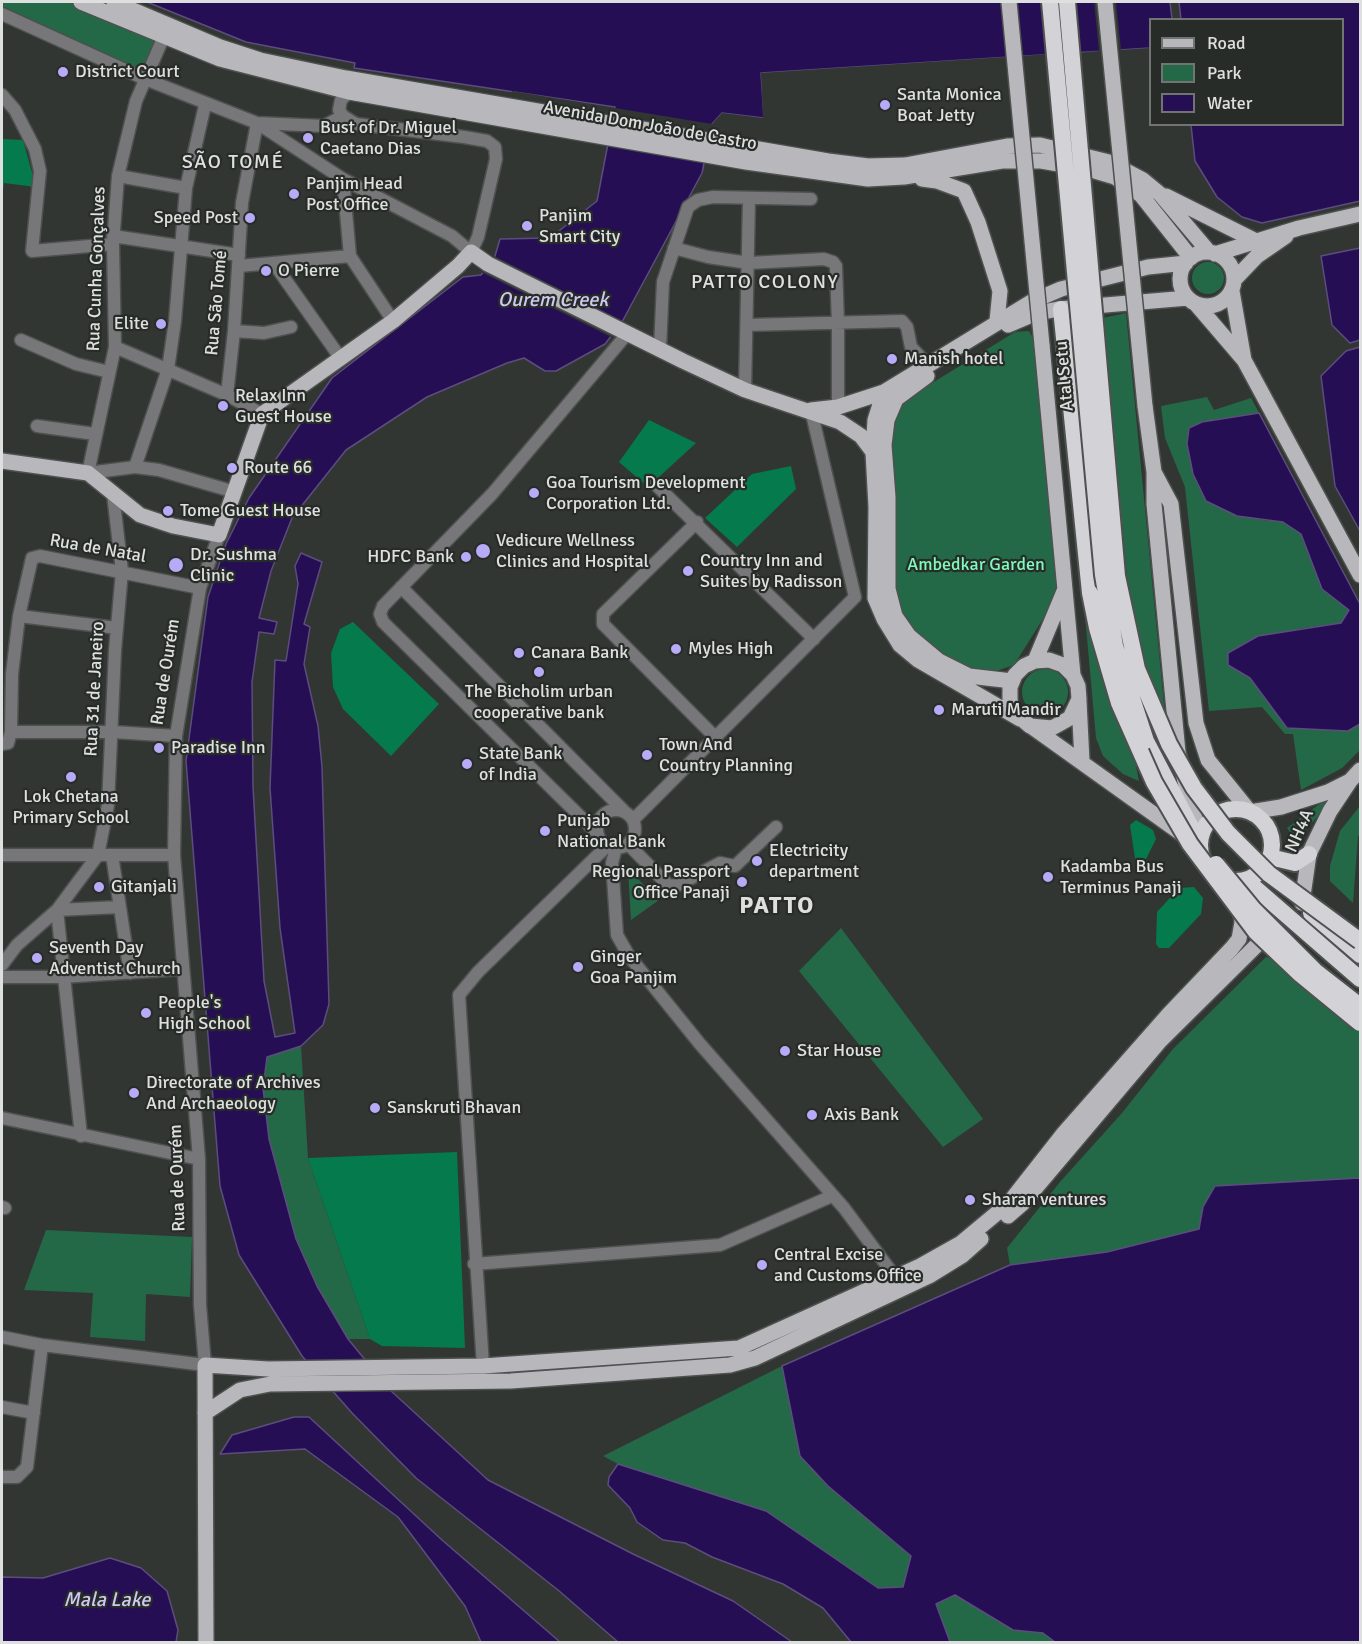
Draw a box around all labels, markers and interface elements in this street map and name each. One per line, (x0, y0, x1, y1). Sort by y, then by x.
legend (1149, 18, 1344, 126)
text: Road (1207, 32, 1246, 54)
place label: District Court (75, 61, 180, 83)
text: Park (1207, 62, 1242, 84)
marker: District Court (56, 65, 70, 79)
place label: Santa Monica Boat Jetty (897, 84, 1002, 127)
text: Water (1207, 92, 1252, 114)
street label: Avenida Dom João de Castro (542, 97, 758, 155)
marker: Santa Monica Boat Jetty (878, 98, 892, 112)
place label: Bust of Dr. Miguel Caetano Dias (320, 117, 457, 160)
marker: Bust of Dr. Miguel Caetano Dias (301, 131, 315, 145)
district label: SÃO TOMÉ (182, 151, 284, 175)
place label: Panjim Head Post Office (306, 173, 403, 216)
street label: Rua Cunha Gonçalves (83, 186, 111, 352)
marker: Panjim Head Post Office (287, 187, 301, 201)
place label: Panjim Smart City (539, 205, 620, 248)
place label: Speed Post (154, 207, 238, 229)
marker: Speed Post (243, 211, 257, 225)
marker: Panjim Smart City (520, 219, 534, 233)
street label: Rua São Tomé (202, 249, 232, 357)
place label: O Pierre (278, 260, 340, 282)
marker: O Pierre (259, 264, 273, 278)
district label: PATTO COLONY (691, 271, 839, 295)
water label: Ourem Creek (498, 289, 608, 313)
place label: Elite (114, 313, 149, 335)
marker: Elite (154, 317, 168, 331)
street label: Atal Setu (1051, 340, 1079, 412)
place label: Manish hotel (904, 348, 1003, 370)
marker: Manish hotel (885, 352, 899, 366)
place label: Relax Inn Guest House (235, 385, 332, 428)
marker: Relax Inn Guest House (216, 399, 230, 413)
place label: Route 66 (244, 457, 312, 479)
marker: Route 66 (225, 461, 239, 475)
place label: Goa Tourism Development Corporation Ltd. (546, 472, 745, 514)
marker: Goa Tourism Development Corporation Ltd. (527, 486, 541, 500)
place label: Tome Guest House (180, 500, 321, 522)
marker: Tome Guest House (161, 504, 175, 518)
street label: Rua de Natal (48, 530, 148, 568)
place label: Vedicure Wellness Clinics and Hospital (496, 530, 649, 572)
marker: Vedicure Wellness Clinics and Hospital (474, 542, 492, 560)
place label: Dr. Sushma Clinic (190, 544, 277, 586)
place label: HDFC Bank (367, 546, 454, 568)
marker: HDFC Bank (459, 550, 473, 564)
place label: Country Inn and Suites by Radisson (700, 550, 842, 592)
park label: Ambedkar Garden (907, 554, 1045, 576)
marker: Dr. Sushma Clinic (167, 556, 185, 574)
marker: Country Inn and Suites by Radisson (681, 564, 695, 578)
street label: Rua de Ourém (147, 617, 185, 727)
street label: Rua 31 de Janeiro (81, 621, 109, 757)
place label: Myles High (688, 638, 773, 660)
place label: Canara Bank (531, 642, 628, 664)
marker: Myles High (669, 642, 683, 656)
marker: Canara Bank (512, 646, 526, 660)
marker: The Bicholim urban cooperative bank (532, 665, 546, 679)
place label: The Bicholim urban cooperative bank (465, 681, 613, 724)
place label: Maruti Mandir (951, 699, 1061, 721)
marker: Maruti Mandir (932, 703, 946, 717)
place label: Town And Country Planning (659, 734, 793, 777)
place label: Paradise Inn (171, 737, 266, 759)
marker: Paradise Inn (152, 741, 166, 755)
place label: State Bank of India (479, 743, 562, 786)
marker: Town And Country Planning (640, 748, 654, 762)
marker: State Bank of India (460, 757, 474, 771)
marker: Lok Chetana Primary School (64, 770, 78, 784)
place label: Lok Chetana Primary School (13, 786, 129, 828)
street label: NH4A (1281, 806, 1319, 856)
place label: Punjab National Bank (557, 810, 666, 852)
marker: Punjab National Bank (538, 824, 552, 838)
place label: Electricity department (769, 840, 859, 882)
marker: Electricity department (750, 854, 764, 868)
place label: Kadamba Bus Terminus Panaji (1060, 856, 1182, 898)
place label: Regional Passport Office Panaji (592, 861, 730, 904)
marker: Kadamba Bus Terminus Panaji (1041, 870, 1055, 884)
marker: Regional Passport Office Panaji (735, 875, 749, 889)
place label: Gitanjali (111, 876, 177, 898)
marker: Gitanjali (92, 880, 106, 894)
district label: PATTO (739, 893, 815, 921)
place label: Seventh Day Adventist Church (49, 937, 181, 980)
place label: Ginger Goa Panjim (590, 946, 677, 988)
marker: Seventh Day Adventist Church (30, 951, 44, 965)
marker: Ginger Goa Panjim (571, 960, 585, 974)
place label: People's High School (158, 992, 251, 1034)
marker: People's High School (139, 1006, 153, 1020)
place label: Star House (797, 1040, 881, 1062)
marker: Star House (778, 1044, 792, 1058)
place label: Directorate of Archives And Archaeology (146, 1072, 321, 1114)
marker: Directorate of Archives And Archaeology (127, 1086, 141, 1100)
place label: Sanskruti Bhavan (387, 1097, 521, 1119)
marker: Sanskruti Bhavan (368, 1101, 382, 1115)
place label: Axis Bank (824, 1104, 899, 1126)
marker: Axis Bank (805, 1108, 819, 1122)
street label: Rua de Ourém (165, 1124, 191, 1232)
place label: Sharan ventures (982, 1189, 1106, 1211)
marker: Sharan ventures (963, 1193, 977, 1207)
place label: Central Excise and Customs Office (774, 1244, 922, 1286)
marker: Central Excise and Customs Office (755, 1258, 769, 1272)
water label: Mala Lake (64, 1589, 150, 1613)

